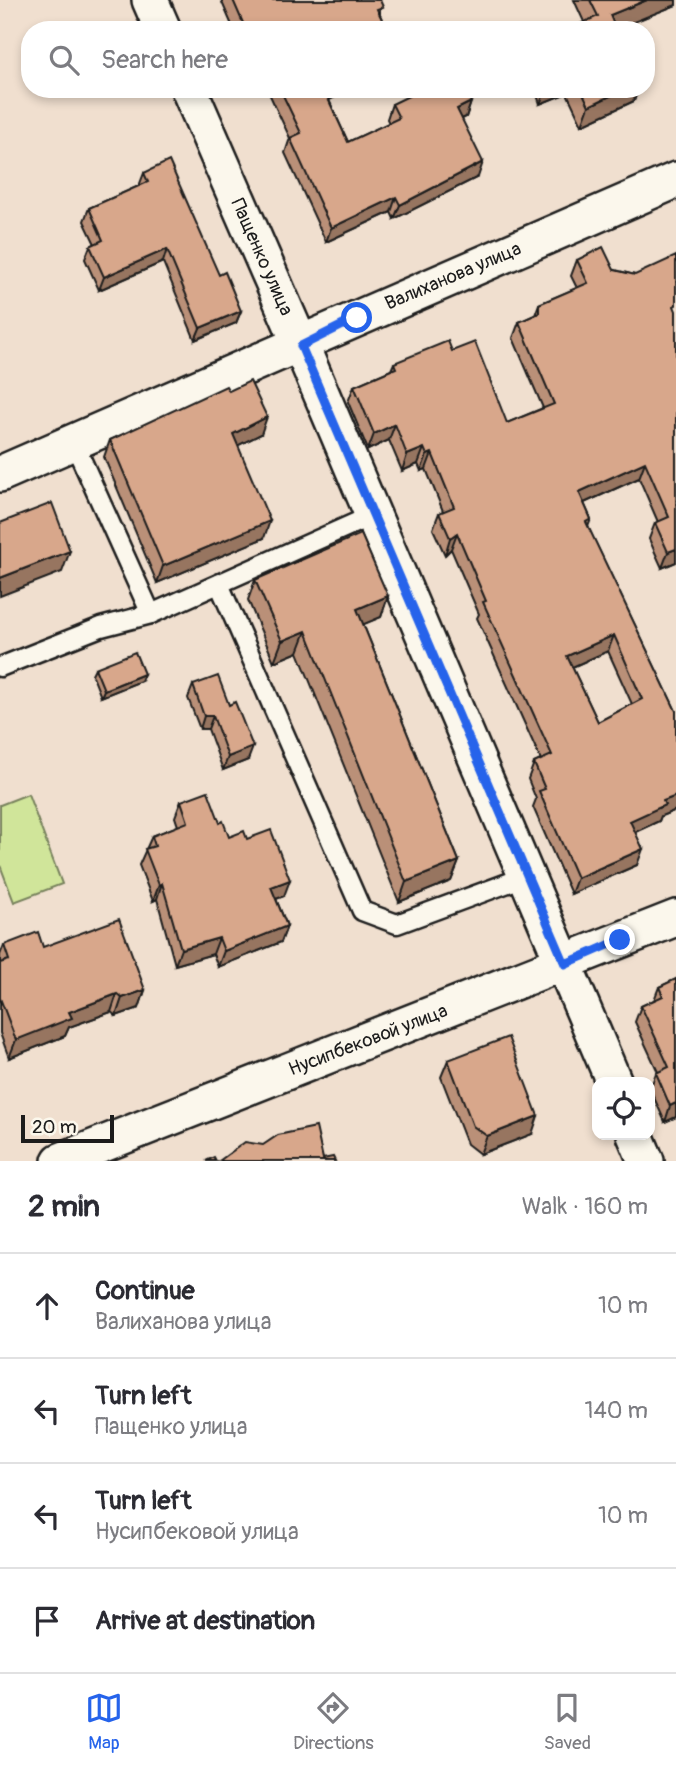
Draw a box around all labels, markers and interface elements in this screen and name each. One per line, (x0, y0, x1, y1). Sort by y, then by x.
search box (21, 21, 655, 98)
icon: search (45, 41, 83, 79)
text: Search here (101, 44, 228, 76)
street label: Пащенко улица (225, 195, 299, 320)
street label: Валиханова улица (381, 236, 525, 316)
route start (341, 302, 372, 333)
route end (604, 924, 635, 955)
street label: Нусипбековой улица (285, 999, 451, 1081)
map controls (592, 1077, 655, 1140)
button: locate (592, 1077, 655, 1140)
scale bar (21, 1112, 114, 1144)
text: 20 m (32, 1115, 77, 1139)
text: 2 min (28, 1188, 100, 1225)
text: Walk · 160 m (522, 1192, 648, 1221)
text: Continue (95, 1275, 195, 1307)
icon: ahead (28, 1287, 66, 1325)
text: 10 m (598, 1291, 648, 1320)
text: Валиханова улица (95, 1307, 271, 1336)
text: Turn left (95, 1380, 191, 1412)
icon: left (28, 1392, 66, 1430)
text: 140 m (585, 1396, 648, 1425)
text: Пащенко улица (95, 1412, 247, 1441)
text: Turn left (95, 1485, 191, 1517)
icon: left (28, 1497, 66, 1535)
text: 10 m (598, 1501, 648, 1530)
text: Нусипбековой улица (95, 1517, 299, 1546)
icon: arrive (28, 1602, 66, 1640)
text: Arrive at destination (95, 1605, 315, 1637)
tab: Map (85, 1689, 123, 1755)
tab: Directions (293, 1689, 374, 1755)
tab: Saved (544, 1689, 591, 1755)

